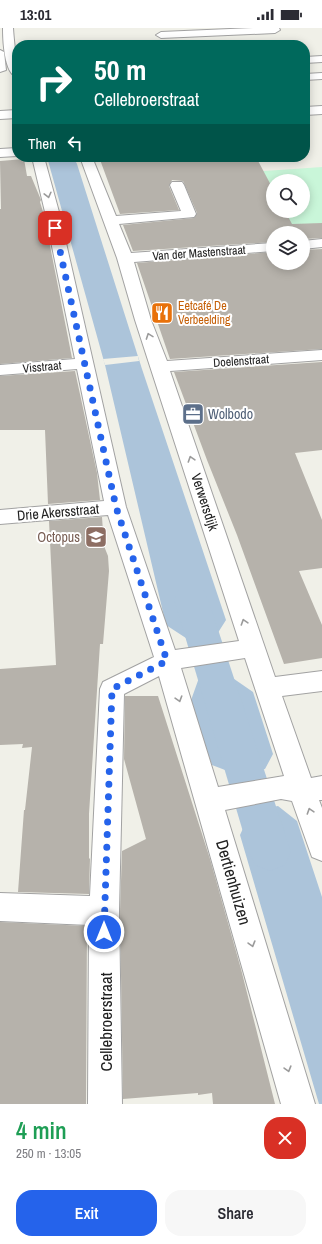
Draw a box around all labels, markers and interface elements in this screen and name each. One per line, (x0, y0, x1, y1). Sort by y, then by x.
text: 13:01 (20, 4, 51, 25)
text: 50 m (94, 51, 146, 89)
icon: right (28, 56, 80, 108)
text: Cellebroerstraat (94, 87, 199, 112)
icon: left (64, 132, 86, 154)
text: Then (28, 133, 56, 154)
map controls (266, 174, 310, 270)
button: search (266, 174, 310, 218)
one-way arrow (43, 192, 51, 198)
pin (38, 211, 72, 245)
icon: arrive (44, 217, 66, 239)
button: layers (266, 226, 310, 270)
street label: Van der Mastenstraat (152, 242, 246, 264)
place label: Eetcafé De Verbeelding (178, 298, 231, 328)
restaurant icon: Eetcafé De Verbeelding (149, 300, 175, 326)
one-way arrow (145, 332, 153, 339)
street label: Doelenstraat (213, 351, 270, 371)
street label: Visstraat (22, 357, 62, 377)
office icon: Wolbodo (180, 401, 206, 427)
place label: Wolbodo (208, 405, 253, 423)
one-way arrow (187, 456, 195, 463)
street label: Verwersdijk (187, 471, 223, 533)
street label: Drie Akersstraat (16, 499, 100, 525)
school or university icon: Octopus (83, 524, 109, 550)
place label: Octopus (37, 528, 80, 546)
one-way arrow (240, 619, 249, 626)
one-way arrow (174, 695, 183, 702)
one-way arrow (306, 808, 315, 815)
street label: Dertienhuizen (211, 837, 257, 927)
position arrow (83, 911, 125, 953)
one-way arrow (247, 940, 256, 947)
street label: Cellebroerstraat (94, 972, 117, 1072)
one-way arrow (283, 1065, 292, 1072)
text: 4 min (16, 1114, 67, 1146)
button: close (264, 1117, 306, 1159)
text: 250 m · 13:05 (16, 1145, 81, 1162)
button: Exit (16, 1190, 157, 1236)
button: Share (165, 1190, 306, 1236)

